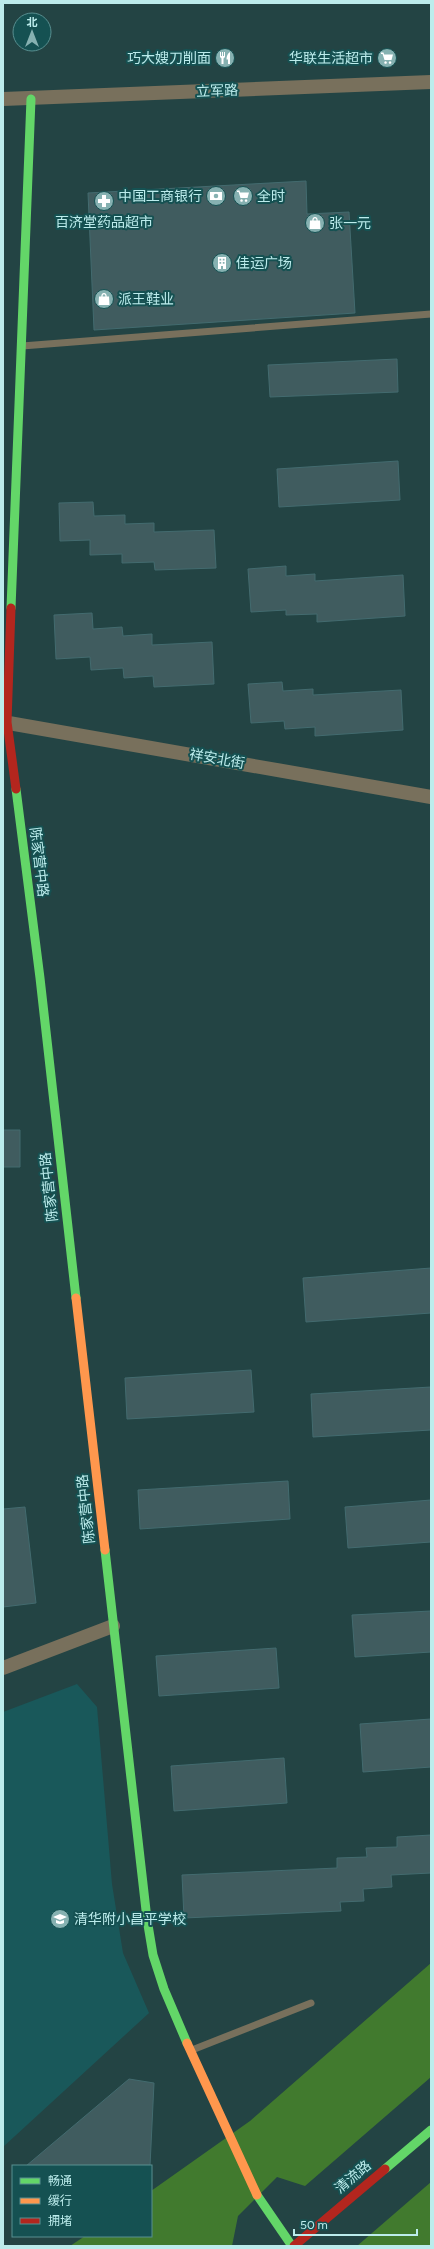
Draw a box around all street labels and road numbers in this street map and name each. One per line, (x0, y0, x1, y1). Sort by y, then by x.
street label: 立军路 (196, 82, 238, 100)
street label: 祥安北街 (188, 746, 246, 772)
street label: 陈家营中路 (26, 826, 52, 898)
street label: 陈家营中路 (37, 1151, 61, 1223)
street label: 陈家营中路 (74, 1473, 98, 1545)
street label: 清流路 (331, 2157, 375, 2197)

